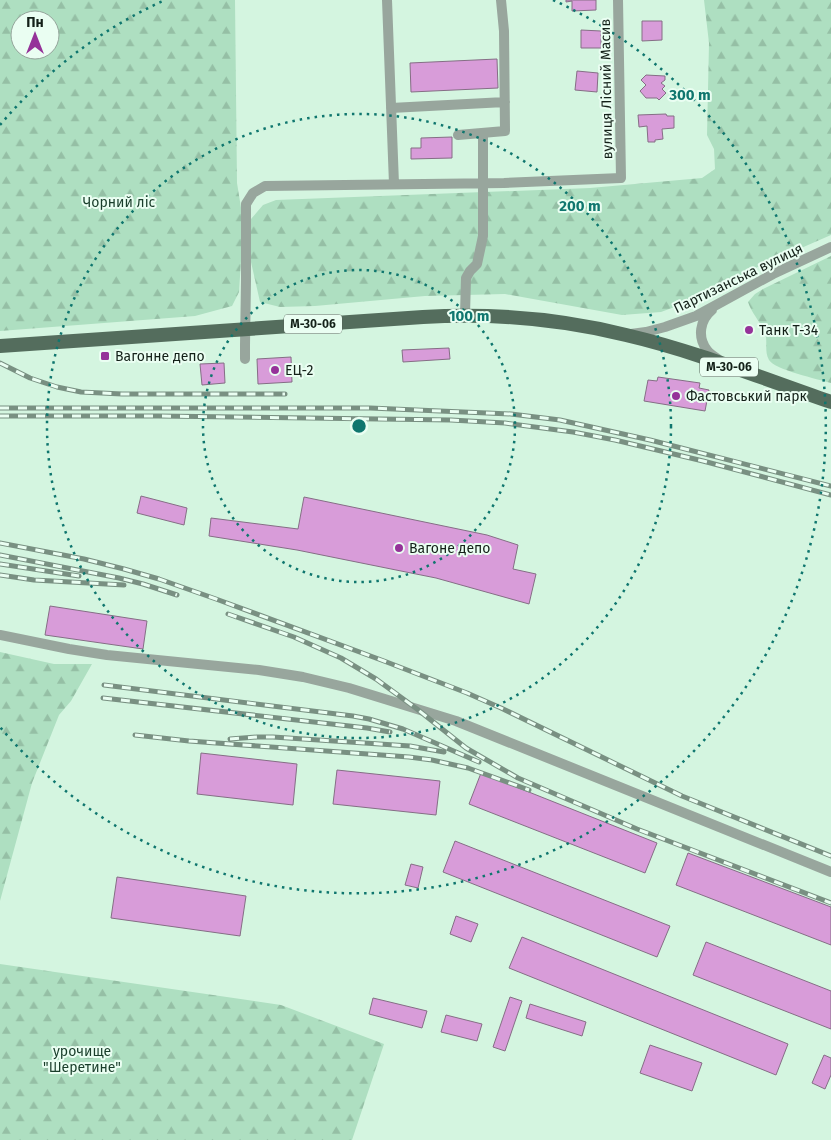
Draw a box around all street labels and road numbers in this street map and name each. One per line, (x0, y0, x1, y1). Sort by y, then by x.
street label: вулиця Лісний Масив (597, 18, 616, 159)
street label: Партизанська вулиця (671, 240, 806, 317)
road number: М-30-06 (284, 314, 342, 334)
road number: М-30-06 (700, 358, 758, 377)

